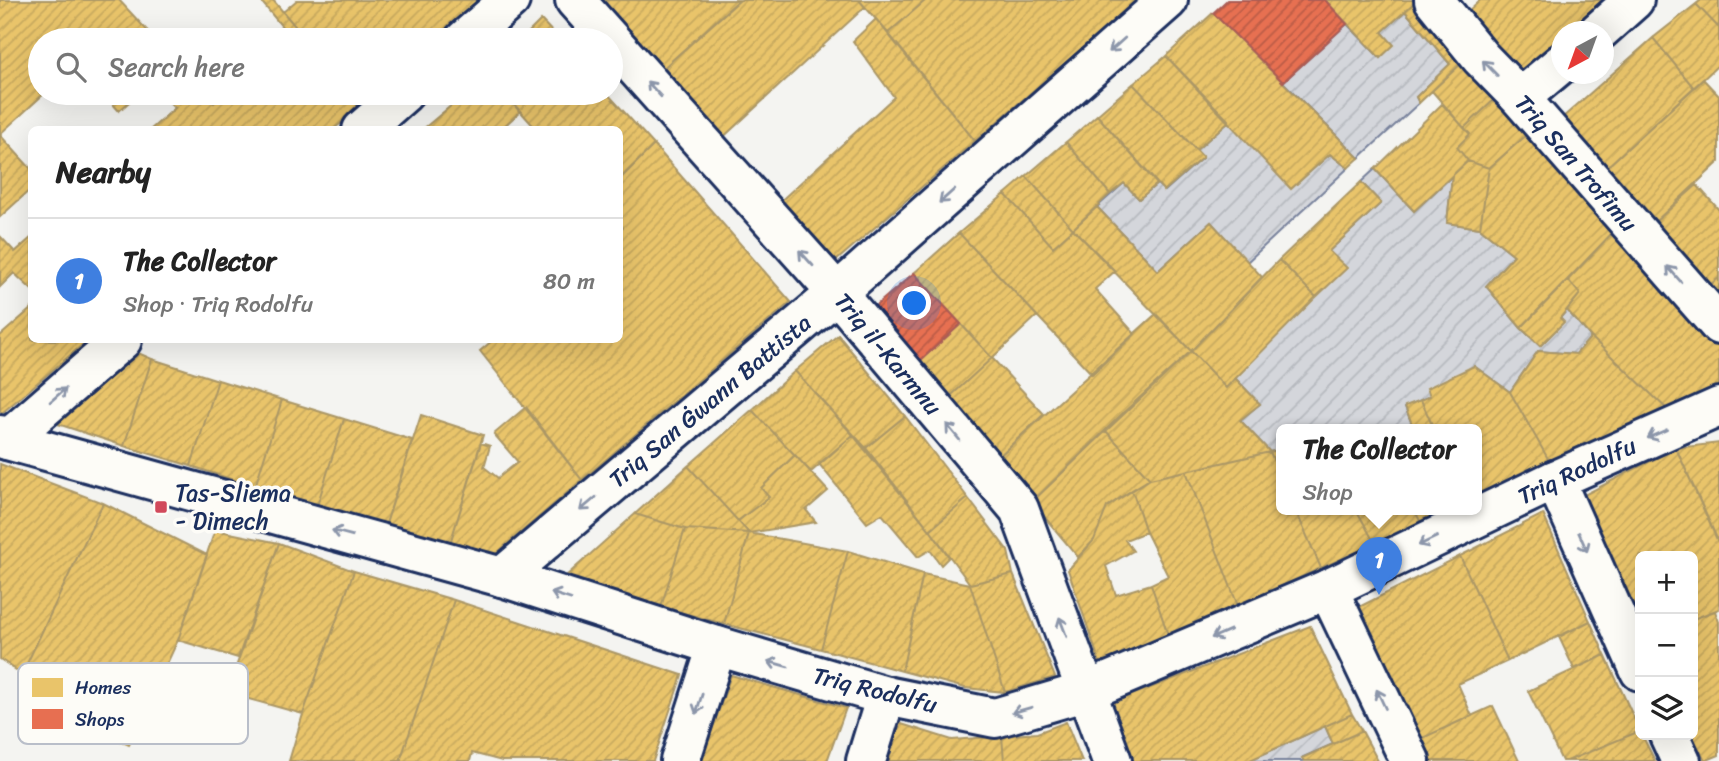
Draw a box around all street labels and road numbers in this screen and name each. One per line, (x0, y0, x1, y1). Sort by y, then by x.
street label: Triq San Trofimu (1504, 84, 1649, 242)
street label: Triq il-Karmnu (823, 283, 953, 425)
street label: Triq San Ġwann Battista (599, 303, 821, 499)
street label: Triq Rodolfu (1511, 425, 1644, 517)
street label: Triq Rodolfu (808, 654, 942, 726)

